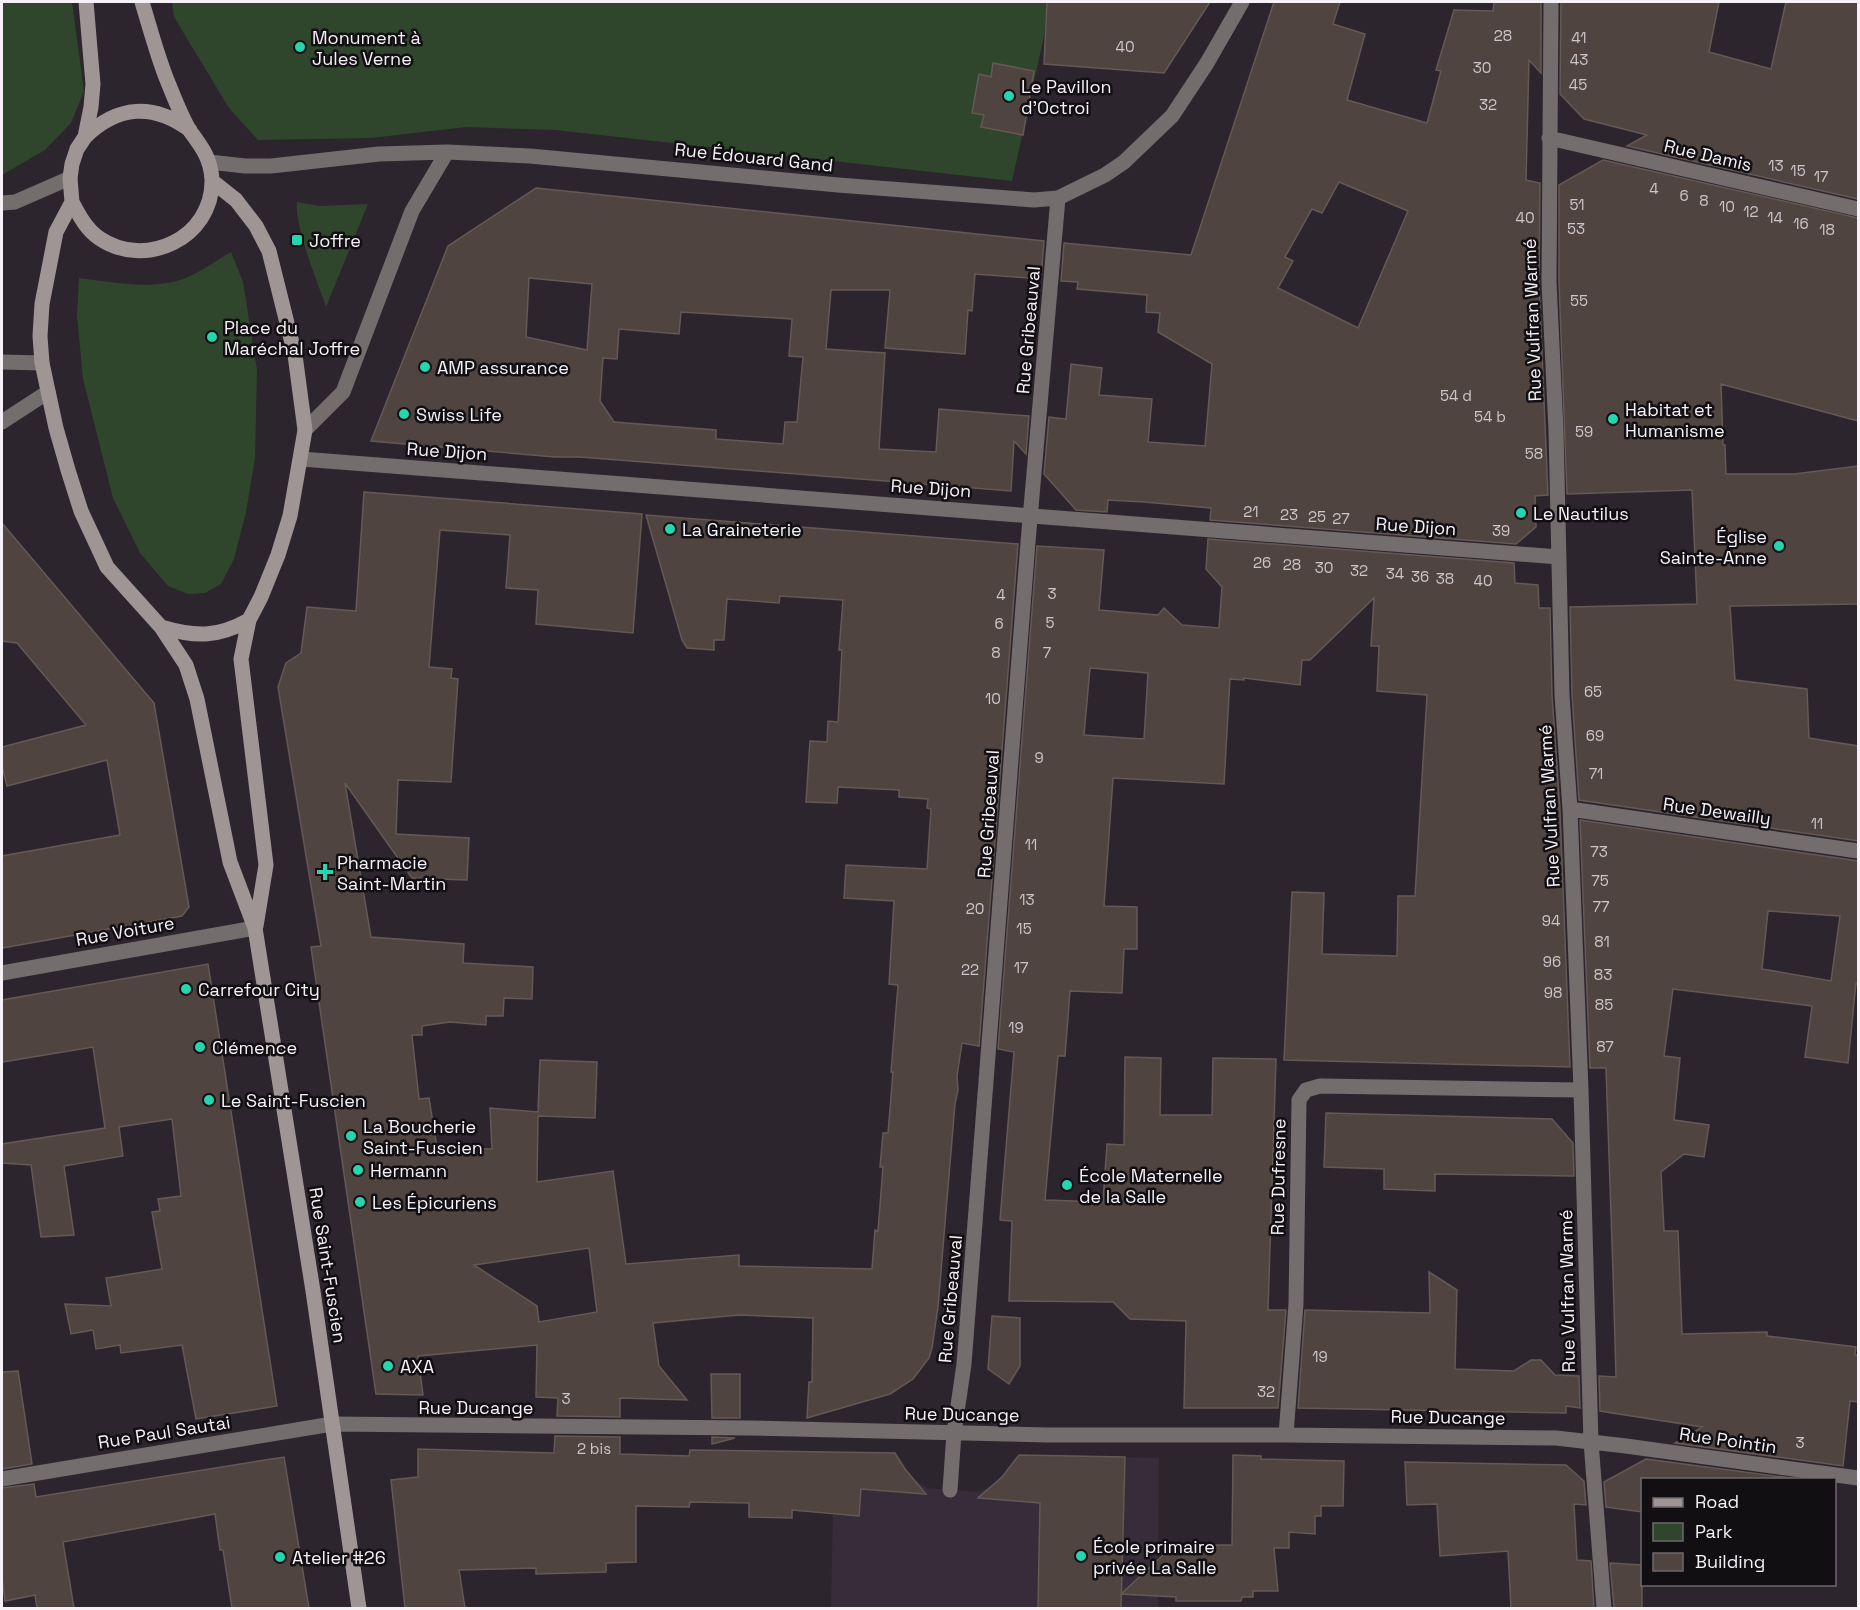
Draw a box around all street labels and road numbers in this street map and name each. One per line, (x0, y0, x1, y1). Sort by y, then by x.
street label: Rue Damis (1662, 134, 1754, 176)
street label: Rue Édouard Gand (674, 137, 834, 177)
street label: Rue Vulfran Warmé (1518, 238, 1546, 402)
street label: Rue Gribeauval (1011, 265, 1045, 395)
street label: Rue Dijon (406, 437, 488, 465)
street label: Rue Dijon (890, 474, 972, 502)
street label: Rue Dijon (1375, 512, 1457, 540)
street label: Rue Vulfran Warmé (1533, 724, 1565, 888)
street label: Rue Gribeauval (972, 749, 1004, 879)
street label: Rue Dewailly (1661, 792, 1773, 830)
street label: Rue Voiture (74, 911, 176, 951)
street label: Rue Dufresne (1265, 1118, 1291, 1236)
street label: Rue Saint-Fuscien (304, 1185, 352, 1345)
street label: Rue Vulfran Warmé (1554, 1209, 1580, 1373)
street label: Rue Gribeauval (933, 1234, 967, 1364)
street label: Rue Ducange (419, 1396, 533, 1419)
street label: Rue Ducange (904, 1401, 1020, 1427)
street label: Rue Ducange (1390, 1404, 1506, 1430)
street label: Rue Paul Sautai (96, 1410, 232, 1454)
street label: Rue Pointin (1678, 1422, 1778, 1458)

